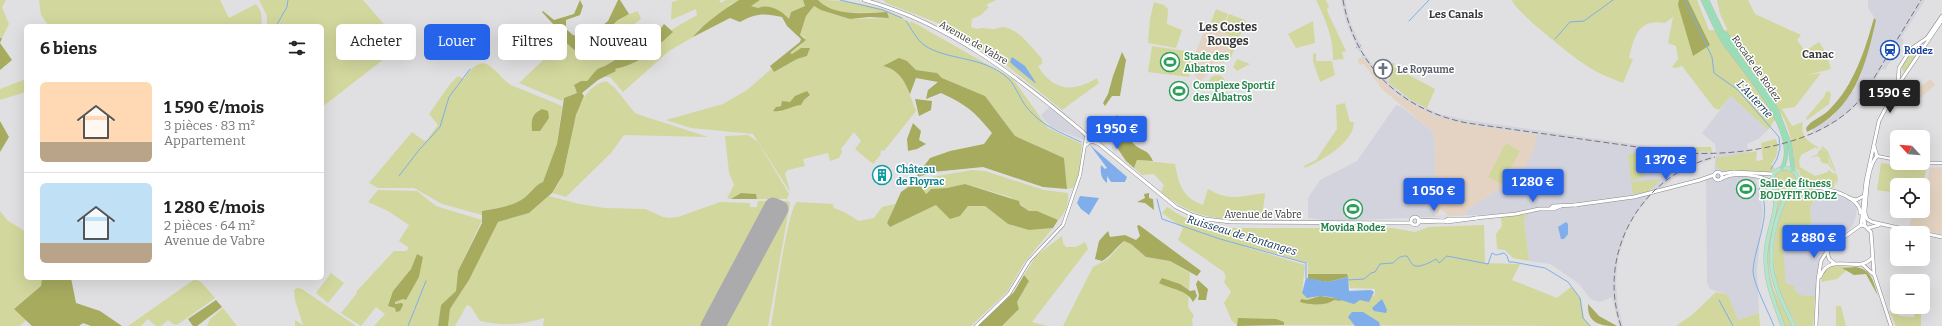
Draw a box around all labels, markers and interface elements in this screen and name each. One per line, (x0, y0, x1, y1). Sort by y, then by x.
district label: Les Canals (1429, 8, 1484, 21)
street label: Avenue de Vabre (937, 18, 1010, 67)
district label: Les Costes Rouges (1199, 20, 1257, 48)
chip: Acheter (336, 24, 416, 60)
chip: Louer (424, 24, 490, 60)
chip: Filtres (498, 24, 567, 60)
chip: Nouveau (575, 24, 661, 60)
street label: Rocade de Rodez (1729, 33, 1783, 104)
icon: filters (286, 37, 308, 59)
text: 6 biens (40, 38, 97, 59)
station icon: Rodez (1879, 39, 1901, 61)
place label: Rodez (1904, 45, 1933, 57)
district label: Canac (1802, 48, 1834, 61)
sports icon: Stade des Albatros (1159, 51, 1181, 73)
place label: Stade des Albatros (1184, 51, 1229, 75)
church icon: Le Royaume (1372, 58, 1394, 80)
place label: Le Royaume (1397, 64, 1455, 76)
water label: L'Auterne (1734, 78, 1776, 121)
sports icon: Complexe Sportif des Albatros (1168, 80, 1190, 102)
place label: Complexe Sportif des Albatros (1193, 80, 1276, 104)
pin: 1 590 € (1853, 80, 1927, 114)
text: 1 590 € (1869, 85, 1911, 100)
text: 1 590 €/mois (164, 97, 264, 118)
icon: home (72, 98, 120, 146)
pin: 1 950 € (1080, 116, 1154, 150)
text: 3 pièces · 83 m² (164, 118, 255, 133)
text: 1 950 € (1096, 121, 1138, 136)
north arrow (1890, 130, 1930, 170)
map controls (1890, 130, 1930, 314)
text: Appartement (164, 133, 245, 148)
pin: 1 370 € (1629, 147, 1703, 181)
text: 1 370 € (1645, 152, 1687, 167)
place label: Château de Floyrac (896, 163, 944, 188)
building icon: Château de Floyrac (871, 164, 893, 186)
pin: 1 280 € (1496, 169, 1570, 203)
text: 1 280 € (1512, 174, 1554, 189)
pin: 1 050 € (1397, 178, 1471, 212)
sports icon: Salle de fitness BODYFIT RODEZ (1735, 178, 1757, 200)
place label: Salle de fitness BODYFIT RODEZ (1760, 178, 1837, 202)
button: locate (1890, 178, 1930, 218)
text: 1 050 € (1413, 183, 1455, 198)
text: 1 280 €/mois (164, 197, 265, 218)
sports icon: Movida Rodez (1342, 198, 1364, 220)
icon: home (72, 199, 120, 247)
street label: Avenue de Vabre (1224, 209, 1302, 221)
water label: Ruisseau de Fontanges (1185, 213, 1298, 258)
text: 2 pièces · 64 m² (164, 218, 255, 233)
place label: Movida Rodez (1320, 222, 1386, 234)
pin: 2 880 € (1777, 225, 1851, 259)
button: + (1890, 226, 1930, 266)
text: 2 880 € (1792, 230, 1836, 245)
text: Avenue de Vabre (164, 233, 265, 248)
button: − (1890, 274, 1930, 314)

